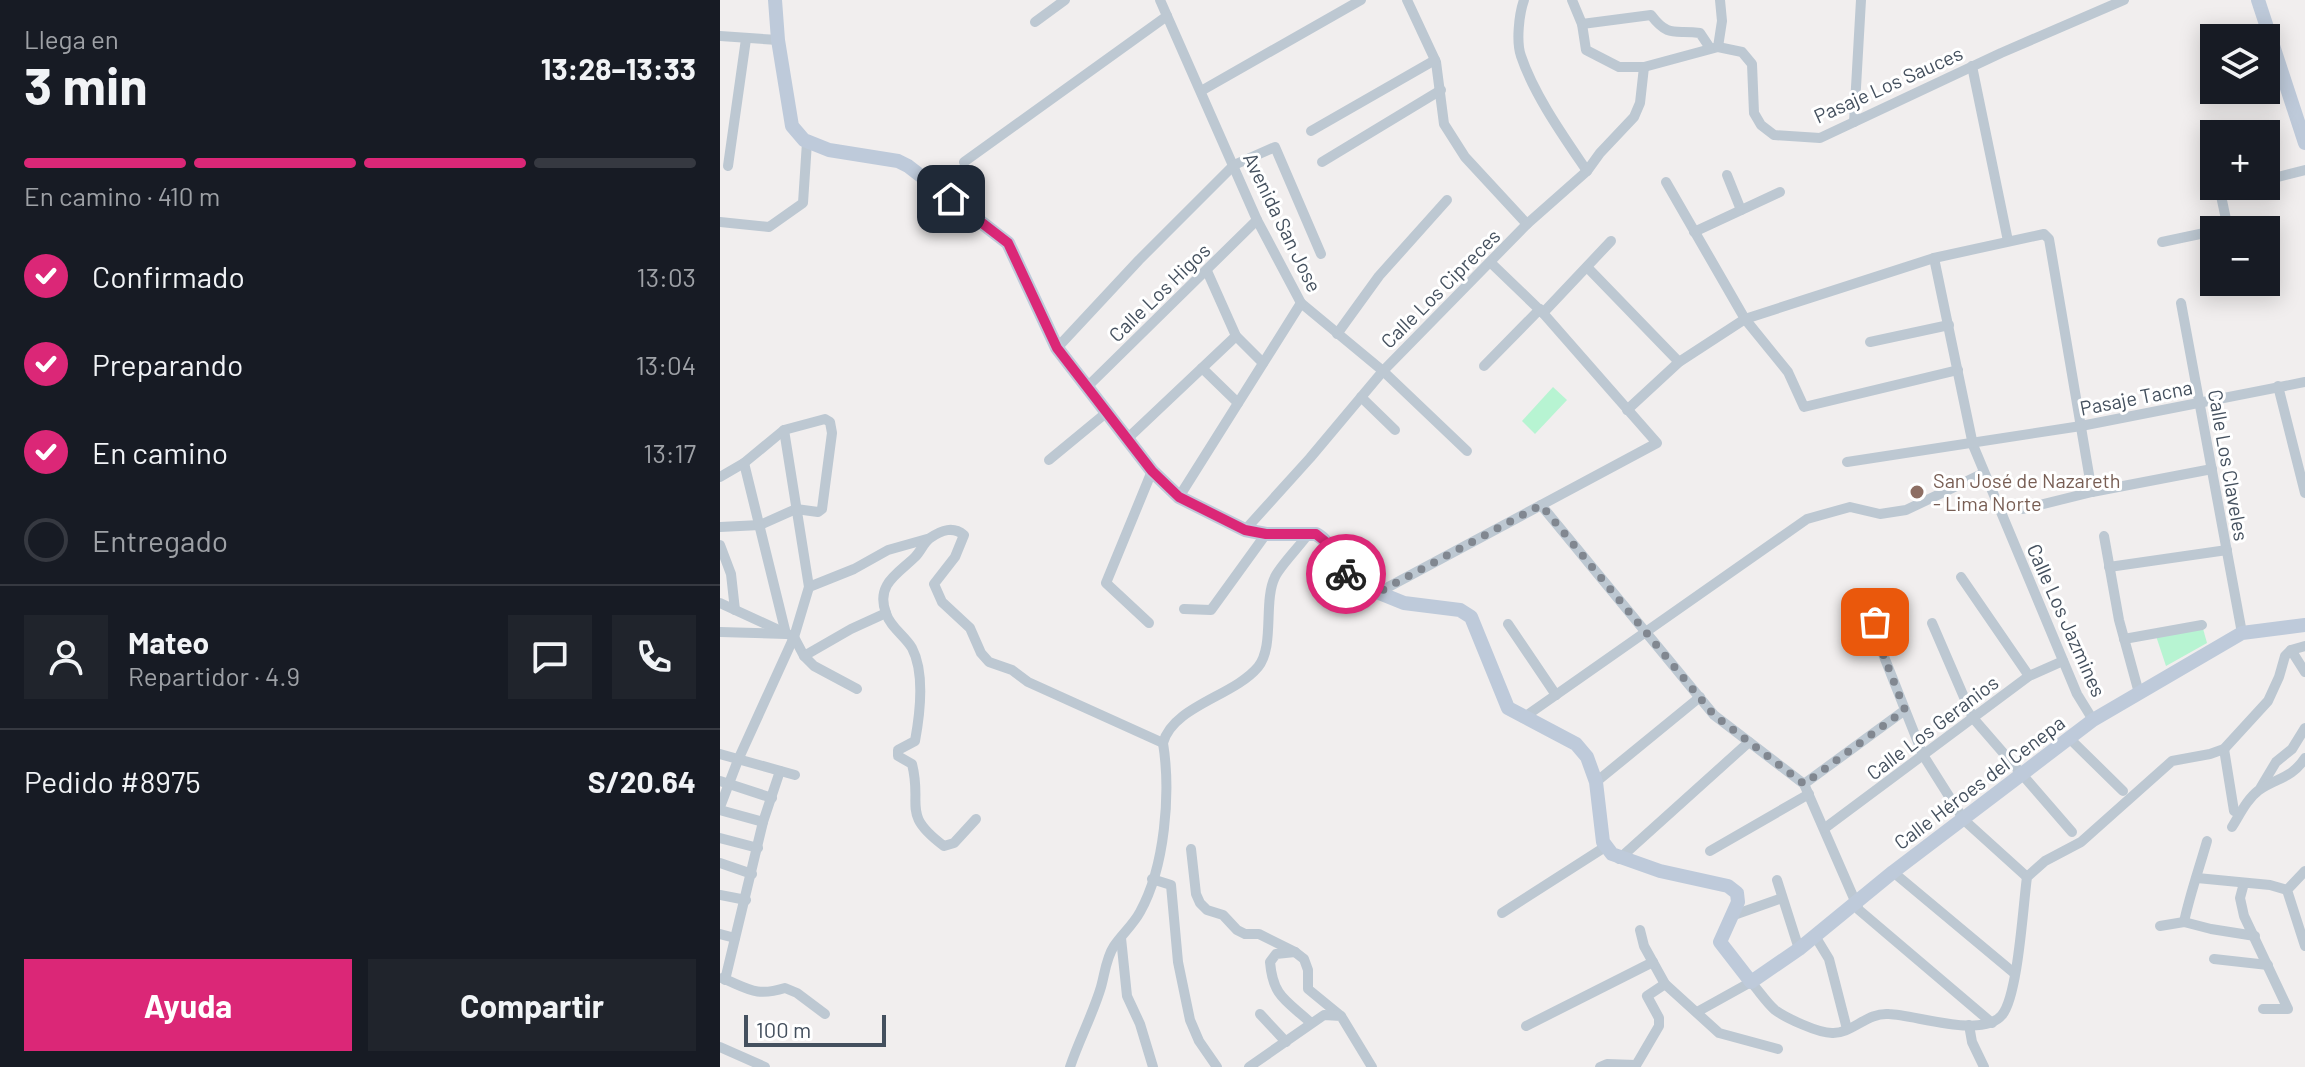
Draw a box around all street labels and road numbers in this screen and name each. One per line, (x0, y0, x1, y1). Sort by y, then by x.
street label: Pasaje Los Sauces (1810, 40, 1966, 128)
street label: Avenida San Jose (1239, 149, 1327, 295)
street label: Calle Los Cipreces (1375, 223, 1505, 353)
street label: Calle Los Higos (1103, 238, 1215, 346)
street label: Pasaje Tacna (2078, 374, 2194, 420)
street label: Calle Los Claveles (2204, 387, 2254, 543)
street label: Calle Los Jazmines (2022, 540, 2112, 700)
street label: Calle Los Geranios (1861, 670, 2003, 784)
street label: Calle Héroes del Cenepa (1889, 710, 2069, 854)

